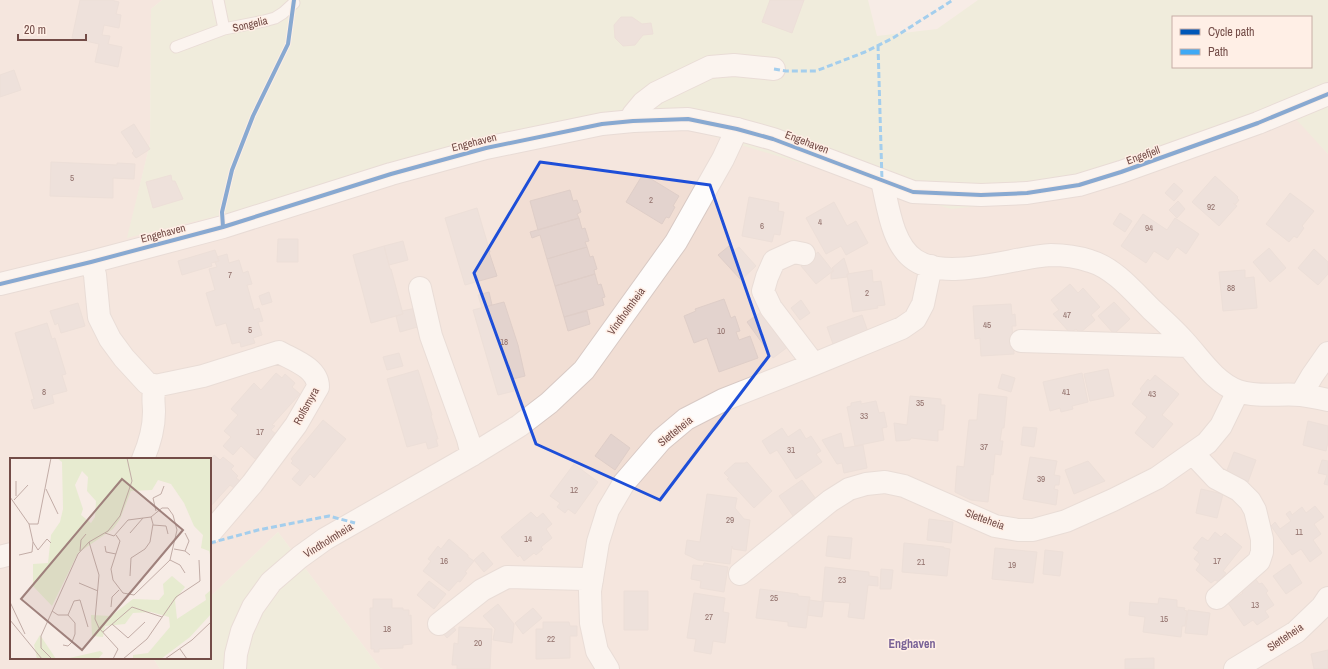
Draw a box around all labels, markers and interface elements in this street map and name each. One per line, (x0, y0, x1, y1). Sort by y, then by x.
street label: Songelia (231, 13, 269, 35)
scale bar (18, 16, 86, 42)
legend (1172, 16, 1312, 68)
text: 20 m (24, 22, 46, 38)
text: Cycle path (1208, 24, 1255, 40)
text: Path (1208, 44, 1228, 60)
street label: Engehaven (783, 127, 831, 157)
street label: Engehaven (450, 130, 498, 154)
street label: Engefjell (1124, 143, 1162, 167)
house number: 5 (70, 172, 74, 184)
house number: 2 (649, 194, 653, 206)
house number: 92 (1207, 201, 1215, 213)
house number: 4 (818, 216, 822, 228)
street label: Engehaven (139, 220, 187, 246)
house number: 6 (760, 220, 764, 232)
house number: 94 (1145, 222, 1153, 234)
house number: 7 (228, 269, 232, 281)
house number: 88 (1227, 282, 1235, 294)
street label: Vindholmheia (604, 284, 648, 338)
house number: 2 (865, 287, 869, 299)
house number: 47 (1063, 309, 1071, 321)
house number: 45 (983, 319, 991, 331)
house number: 5 (248, 324, 252, 336)
house number: 10 (717, 325, 725, 337)
house number: 18 (500, 336, 508, 348)
street label: Rolfsmyra (290, 385, 322, 427)
house number: 8 (42, 386, 46, 398)
house number: 41 (1062, 386, 1070, 398)
house number: 43 (1148, 388, 1156, 400)
house number: 35 (916, 397, 924, 409)
house number: 33 (860, 410, 868, 422)
street label: Sletteheia (655, 413, 695, 449)
house number: 17 (256, 426, 264, 438)
house number: 37 (980, 441, 988, 453)
house number: 31 (787, 444, 795, 456)
inset map (10, 458, 211, 659)
house number: 39 (1037, 473, 1045, 485)
house number: 12 (570, 484, 578, 496)
street label: Sletteheia (964, 505, 1006, 533)
house number: 29 (726, 514, 734, 526)
street label: Vindholmheia (301, 519, 355, 561)
house number: 11 (1295, 526, 1303, 538)
house number: 14 (524, 533, 532, 545)
house number: 16 (440, 555, 448, 567)
house number: 17 (1213, 555, 1221, 567)
house number: 21 (917, 556, 925, 568)
house number: 19 (1008, 559, 1016, 571)
house number: 23 (838, 574, 846, 586)
house number: 25 (770, 592, 778, 604)
house number: 13 (1251, 599, 1259, 611)
house number: 27 (705, 611, 713, 623)
house number: 15 (1160, 613, 1168, 625)
street label: Sletteheia (1264, 620, 1306, 654)
house number: 18 (383, 623, 391, 635)
house number: 22 (547, 633, 555, 645)
district label: Enghaven (888, 636, 936, 652)
house number: 20 (474, 637, 482, 649)

